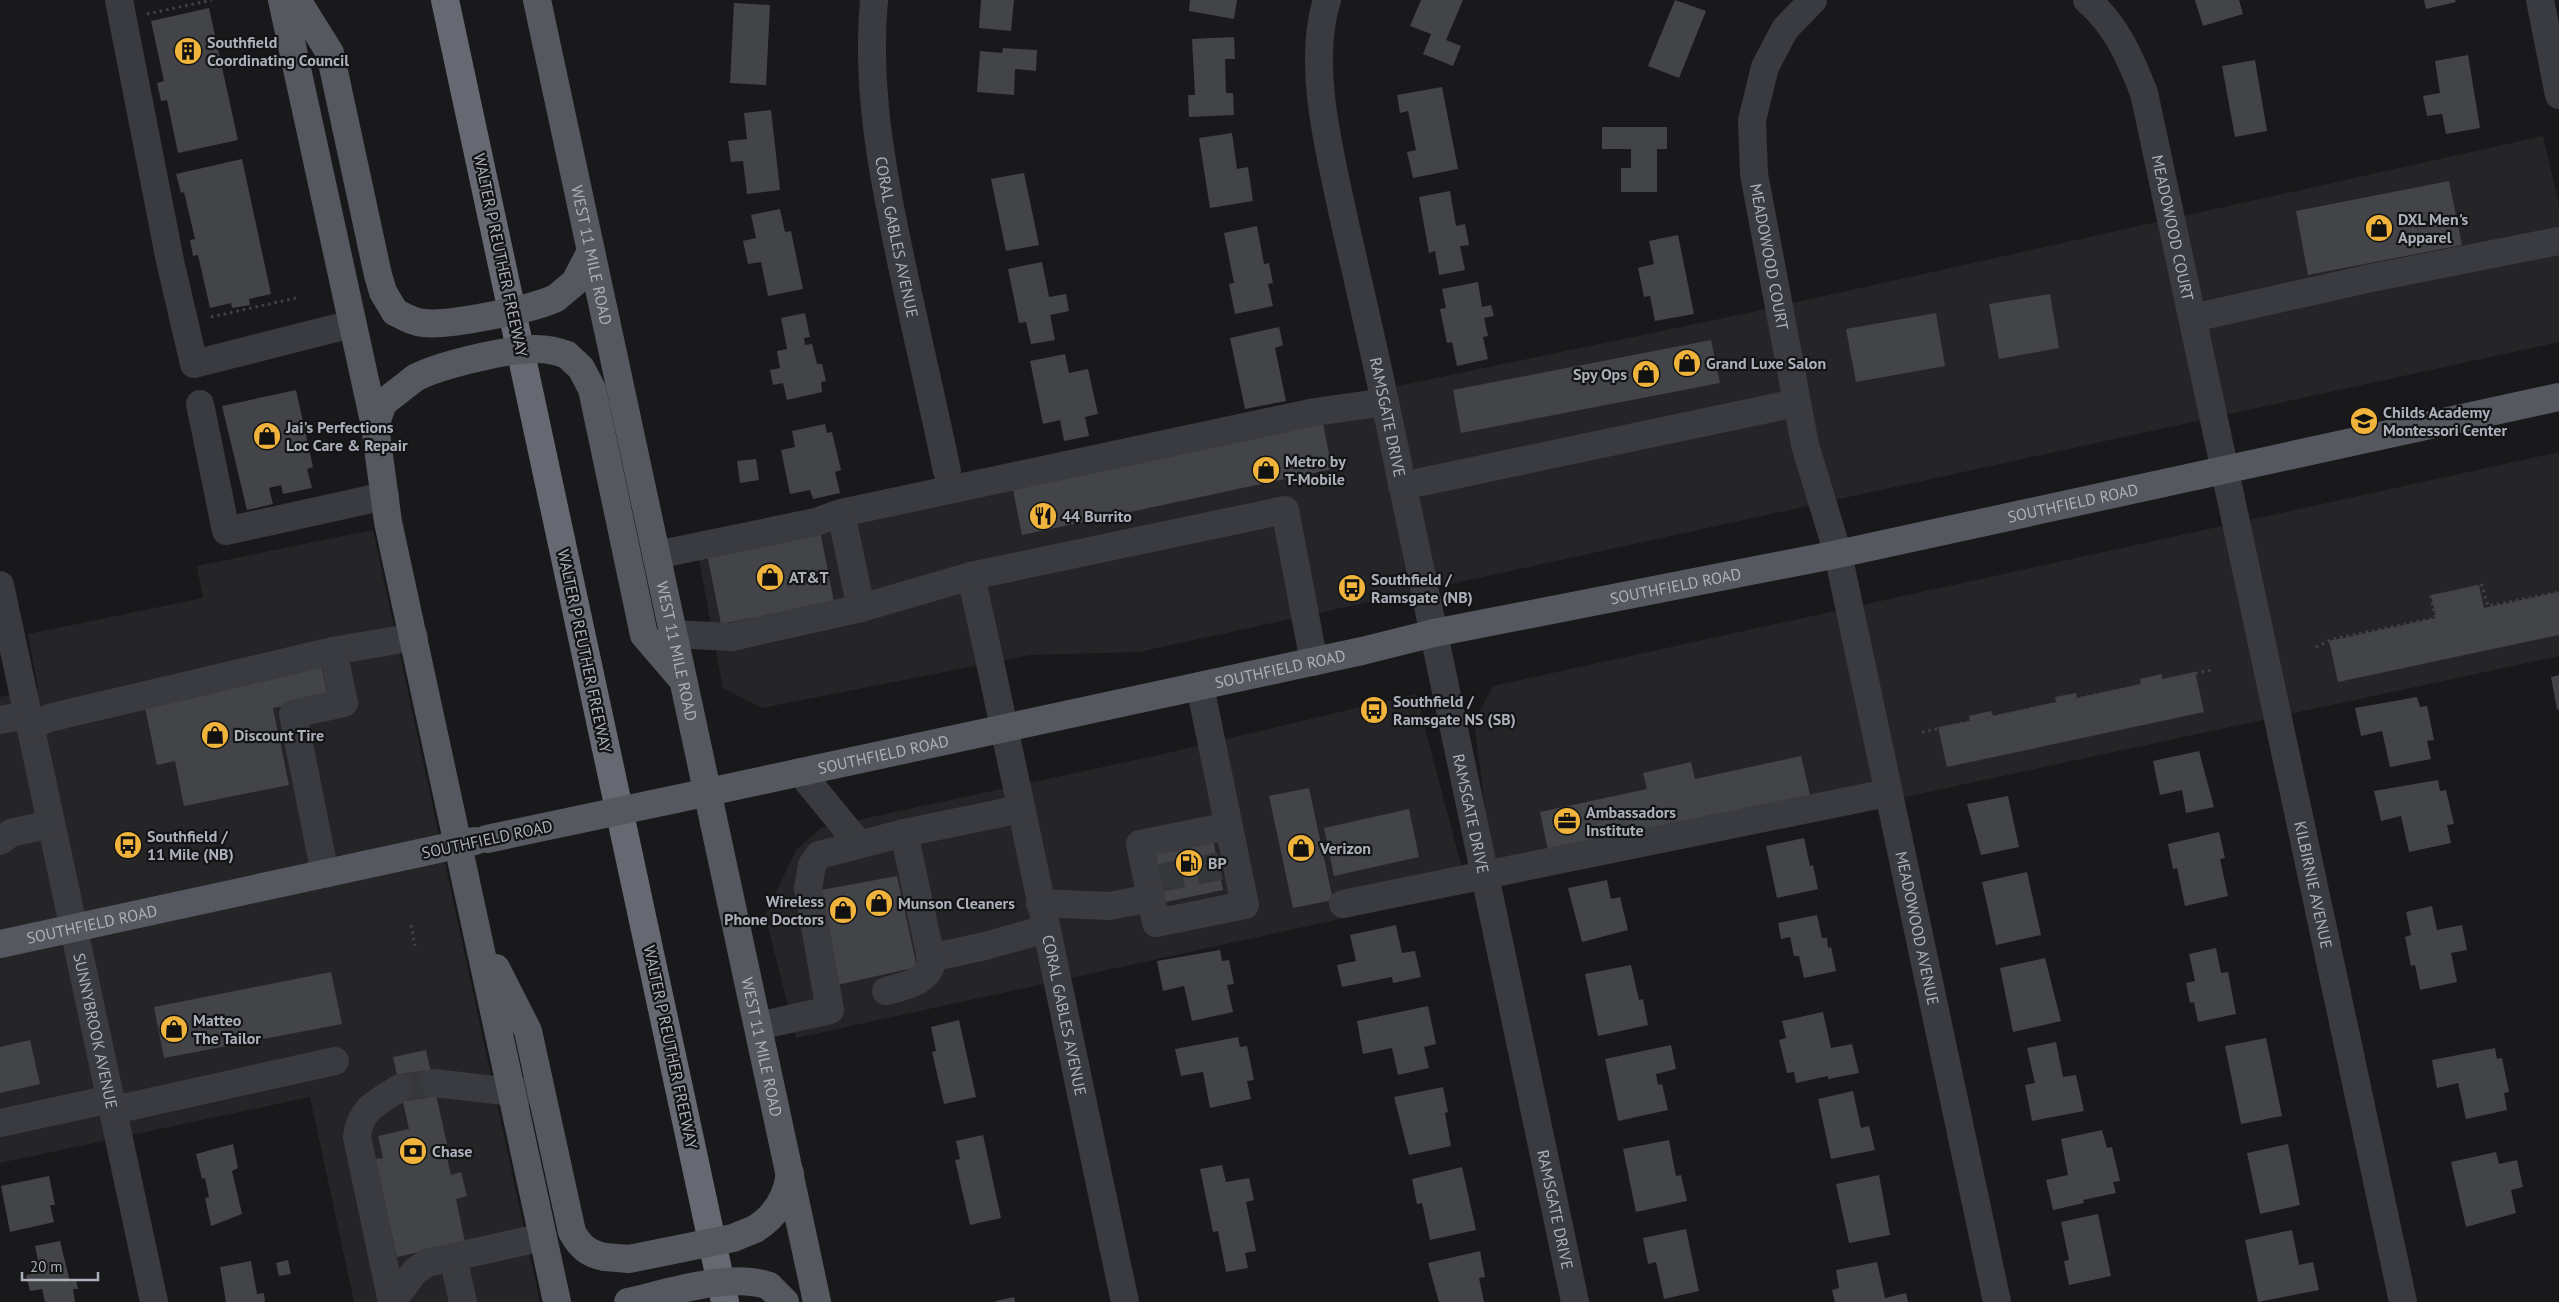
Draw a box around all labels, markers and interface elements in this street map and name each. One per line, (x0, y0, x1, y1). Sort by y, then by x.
place label: Southfield Coordinating Council (207, 32, 349, 70)
building icon: Southfield Coordinating Council (173, 36, 203, 66)
street label: WALTER P REUTHER FREEWAY (470, 151, 532, 359)
street label: MEADOWOOD COURT (2147, 153, 2198, 303)
street label: CORAL GABLES AVENUE (871, 155, 923, 319)
street label: MEADOWOOD COURT (1746, 182, 1793, 332)
street label: WEST 11 MILE ROAD (567, 184, 617, 327)
place label: DXL Men's Apparel (2398, 209, 2469, 247)
shop icon: DXL Men's Apparel (2364, 213, 2394, 243)
shop icon: Grand Luxe Salon (1672, 348, 1702, 378)
place label: Grand Luxe Salon (1706, 353, 1826, 373)
street label: RAMSGATE DRIVE (1366, 355, 1410, 479)
shop icon: Spy Ops (1631, 359, 1661, 389)
place label: Spy Ops (1573, 364, 1627, 384)
place label: Childs Academy Montessori Center (2383, 402, 2507, 440)
school or university icon: Childs Academy Montessori Center (2349, 406, 2379, 436)
place label: Jai's Perfections Loc Care & Repair (285, 417, 408, 455)
shop icon: Jai's Perfections Loc Care & Repair (252, 421, 282, 451)
place label: Metro by T-Mobile (1285, 451, 1346, 489)
shop icon: Metro by T-Mobile (1251, 455, 1281, 485)
street label: SOUTHFIELD ROAD (2006, 479, 2140, 527)
restaurant icon: 44 Burrito (1028, 501, 1058, 531)
place label: 44 Burrito (1062, 506, 1132, 526)
street label: WALTER P REUTHER FREEWAY (554, 547, 616, 755)
shop icon: AT&T (755, 562, 785, 592)
street label: SOUTHFIELD ROAD (1608, 563, 1743, 608)
place label: AT&T (789, 567, 829, 587)
place label: Southfield / Ramsgate (NB) (1371, 569, 1473, 607)
bus stop icon: Southfield / Ramsgate (NB) (1337, 573, 1367, 603)
street label: WEST 11 MILE ROAD (652, 579, 702, 723)
street label: SOUTHFIELD ROAD (1213, 645, 1347, 693)
place label: Southfield / Ramsgate NS (SB) (1393, 691, 1516, 729)
bus stop icon: Southfield / Ramsgate NS (SB) (1359, 695, 1389, 725)
shop icon: Discount Tire (200, 720, 230, 750)
place label: Discount Tire (234, 725, 324, 745)
street label: SOUTHFIELD ROAD (816, 730, 950, 778)
street label: RAMSGATE DRIVE (1449, 752, 1494, 875)
place label: Ambassadors Institute (1586, 802, 1676, 840)
office icon: Ambassadors Institute (1552, 806, 1582, 836)
street label: SOUTHFIELD ROAD (420, 815, 554, 863)
street label: KILBIRNIE AVENUE (2290, 819, 2337, 951)
place label: Southfield / 11 Mile (NB) (147, 826, 234, 864)
bus stop icon: Southfield / 11 Mile (NB) (113, 830, 143, 860)
shop icon: Verizon (1286, 833, 1316, 863)
place label: Verizon (1319, 838, 1371, 858)
fuel station icon: BP (1174, 848, 1204, 878)
street label: MEADOWOOD AVENUE (1891, 849, 1944, 1007)
place label: BP (1208, 853, 1227, 873)
shop icon: Munson Cleaners (864, 888, 894, 918)
place label: Wireless Phone Doctors (724, 891, 824, 929)
place label: Munson Cleaners (898, 893, 1015, 913)
shop icon: Wireless Phone Doctors (828, 895, 858, 925)
street label: SOUTHFIELD ROAD (25, 900, 159, 948)
street label: CORAL GABLES AVENUE (1038, 933, 1091, 1097)
street label: WALTER P REUTHER FREEWAY (640, 943, 702, 1151)
street label: SUNNYBROOK AVENUE (69, 951, 122, 1111)
street label: WEST 11 MILE ROAD (737, 975, 787, 1119)
place label: Matteo The Tailor (193, 1010, 261, 1048)
shop icon: Matteo The Tailor (159, 1014, 189, 1044)
bank icon: Chase (398, 1136, 428, 1166)
place label: Chase (432, 1141, 472, 1161)
street label: RAMSGATE DRIVE (1533, 1148, 1578, 1271)
scale bar (22, 1250, 99, 1282)
text: 20 m (30, 1257, 63, 1276)

